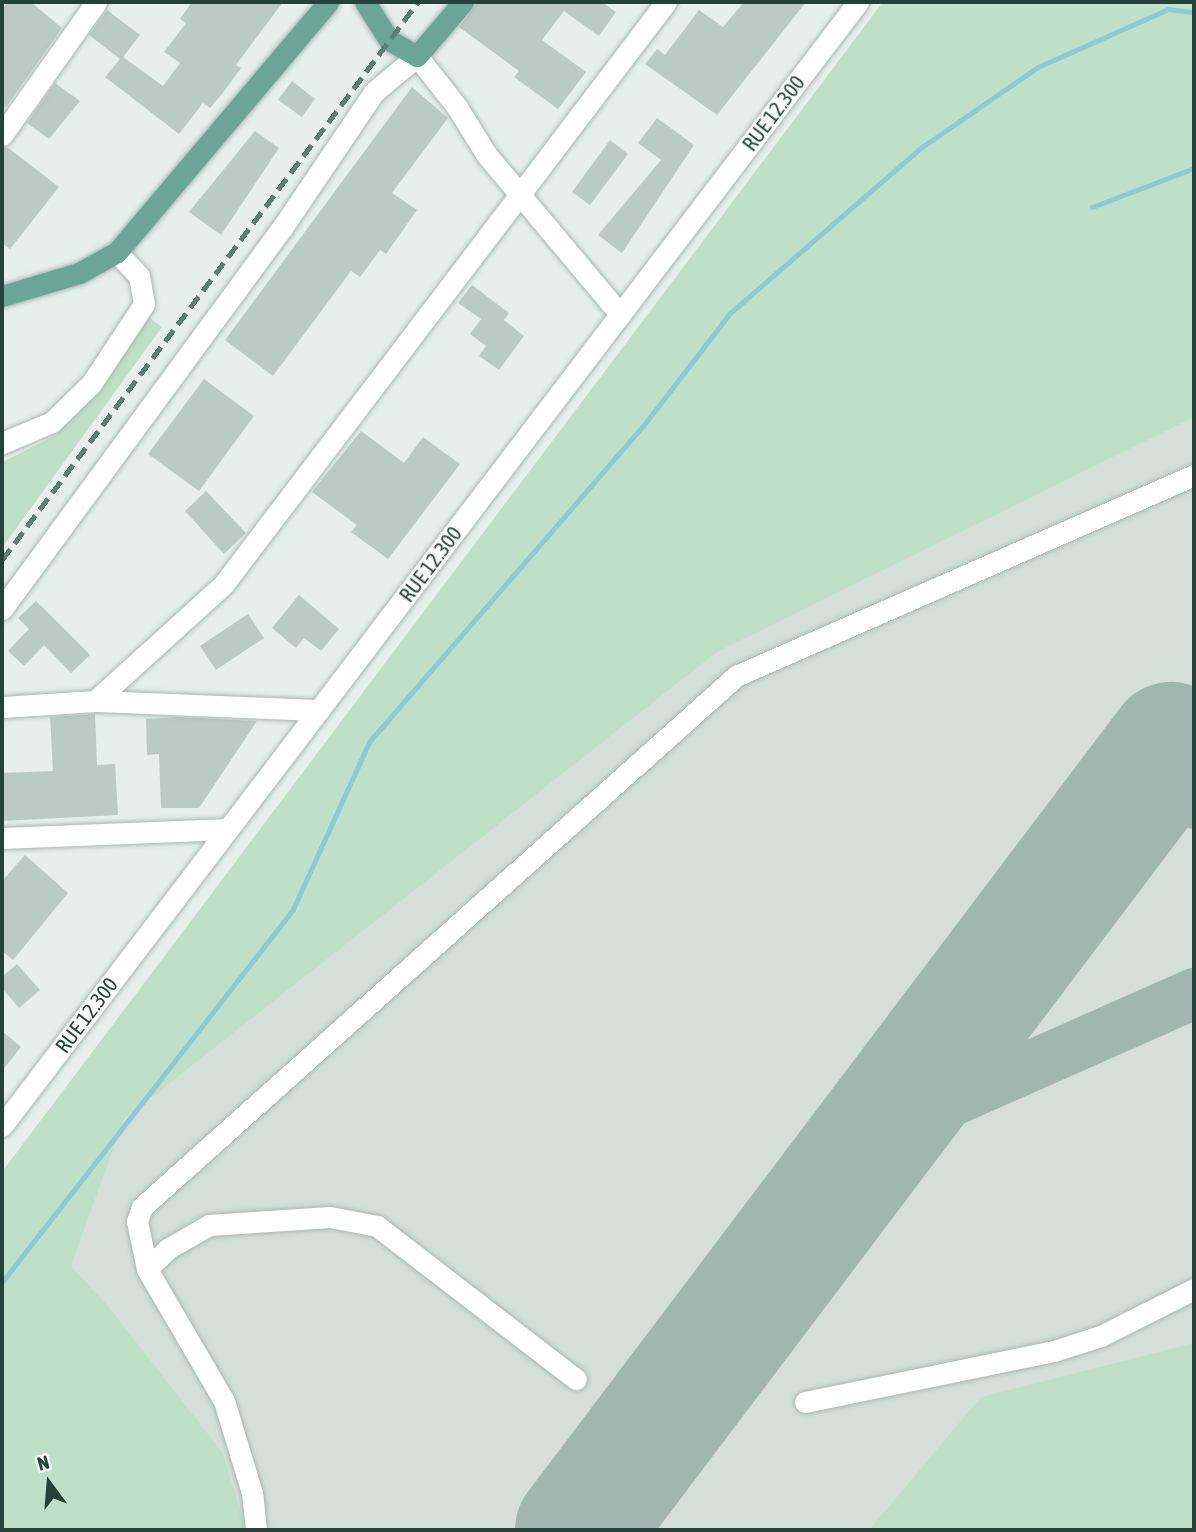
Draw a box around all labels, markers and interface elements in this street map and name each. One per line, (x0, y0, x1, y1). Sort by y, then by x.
street label: RUE 12.300 (737, 70, 809, 156)
street label: RUE 12.300 (394, 521, 466, 607)
street label: RUE 12.300 (50, 972, 122, 1058)
north arrow (14, 1448, 84, 1518)
text: N (35, 1451, 52, 1475)

